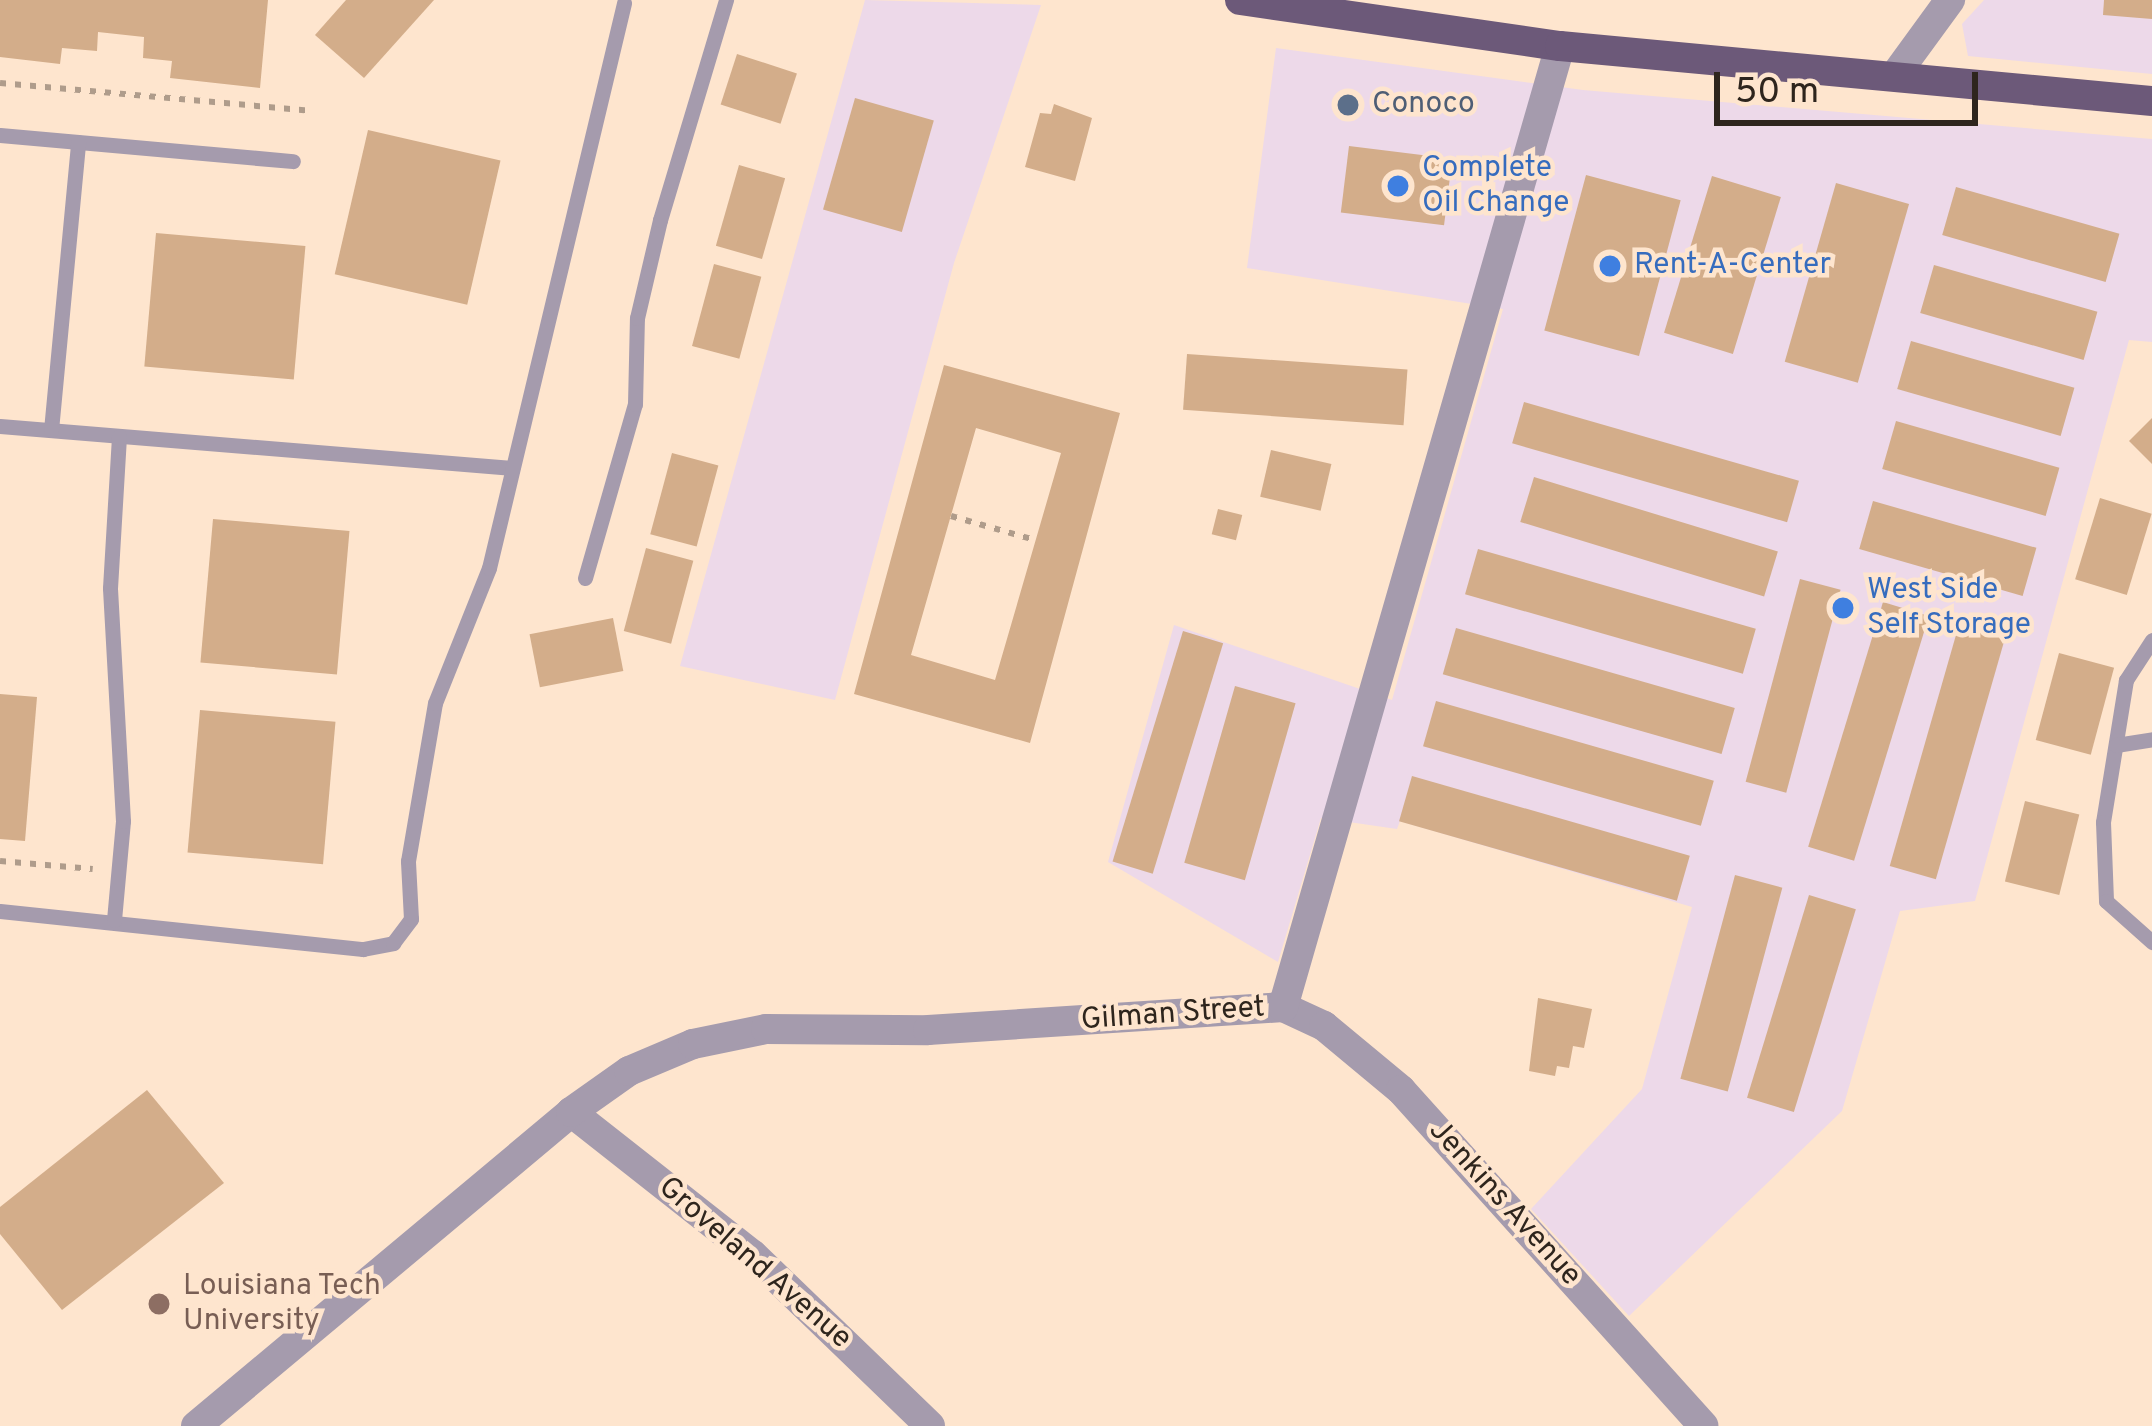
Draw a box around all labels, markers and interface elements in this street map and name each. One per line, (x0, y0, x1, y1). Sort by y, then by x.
scale bar (1720, 48, 1984, 122)
text: 50 m (1735, 70, 1819, 116)
place label: Conoco (1372, 87, 1475, 123)
marker: Conoco (1335, 92, 1361, 118)
place label: Complete Oil Change (1422, 151, 1569, 222)
marker: Complete Oil Change (1385, 173, 1411, 199)
place label: Rent-A-Center (1634, 248, 1831, 284)
marker: Rent-A-Center (1597, 253, 1623, 279)
place label: West Side Self Storage (1867, 573, 2031, 644)
marker: West Side Self Storage (1830, 595, 1856, 621)
street label: Gilman Street (1080, 991, 1266, 1039)
street label: Jenkins Avenue (1420, 1113, 1588, 1295)
street label: Groveland Avenue (650, 1170, 858, 1358)
place label: Louisiana Tech University (183, 1269, 382, 1340)
marker: Louisiana Tech University (146, 1291, 172, 1317)

